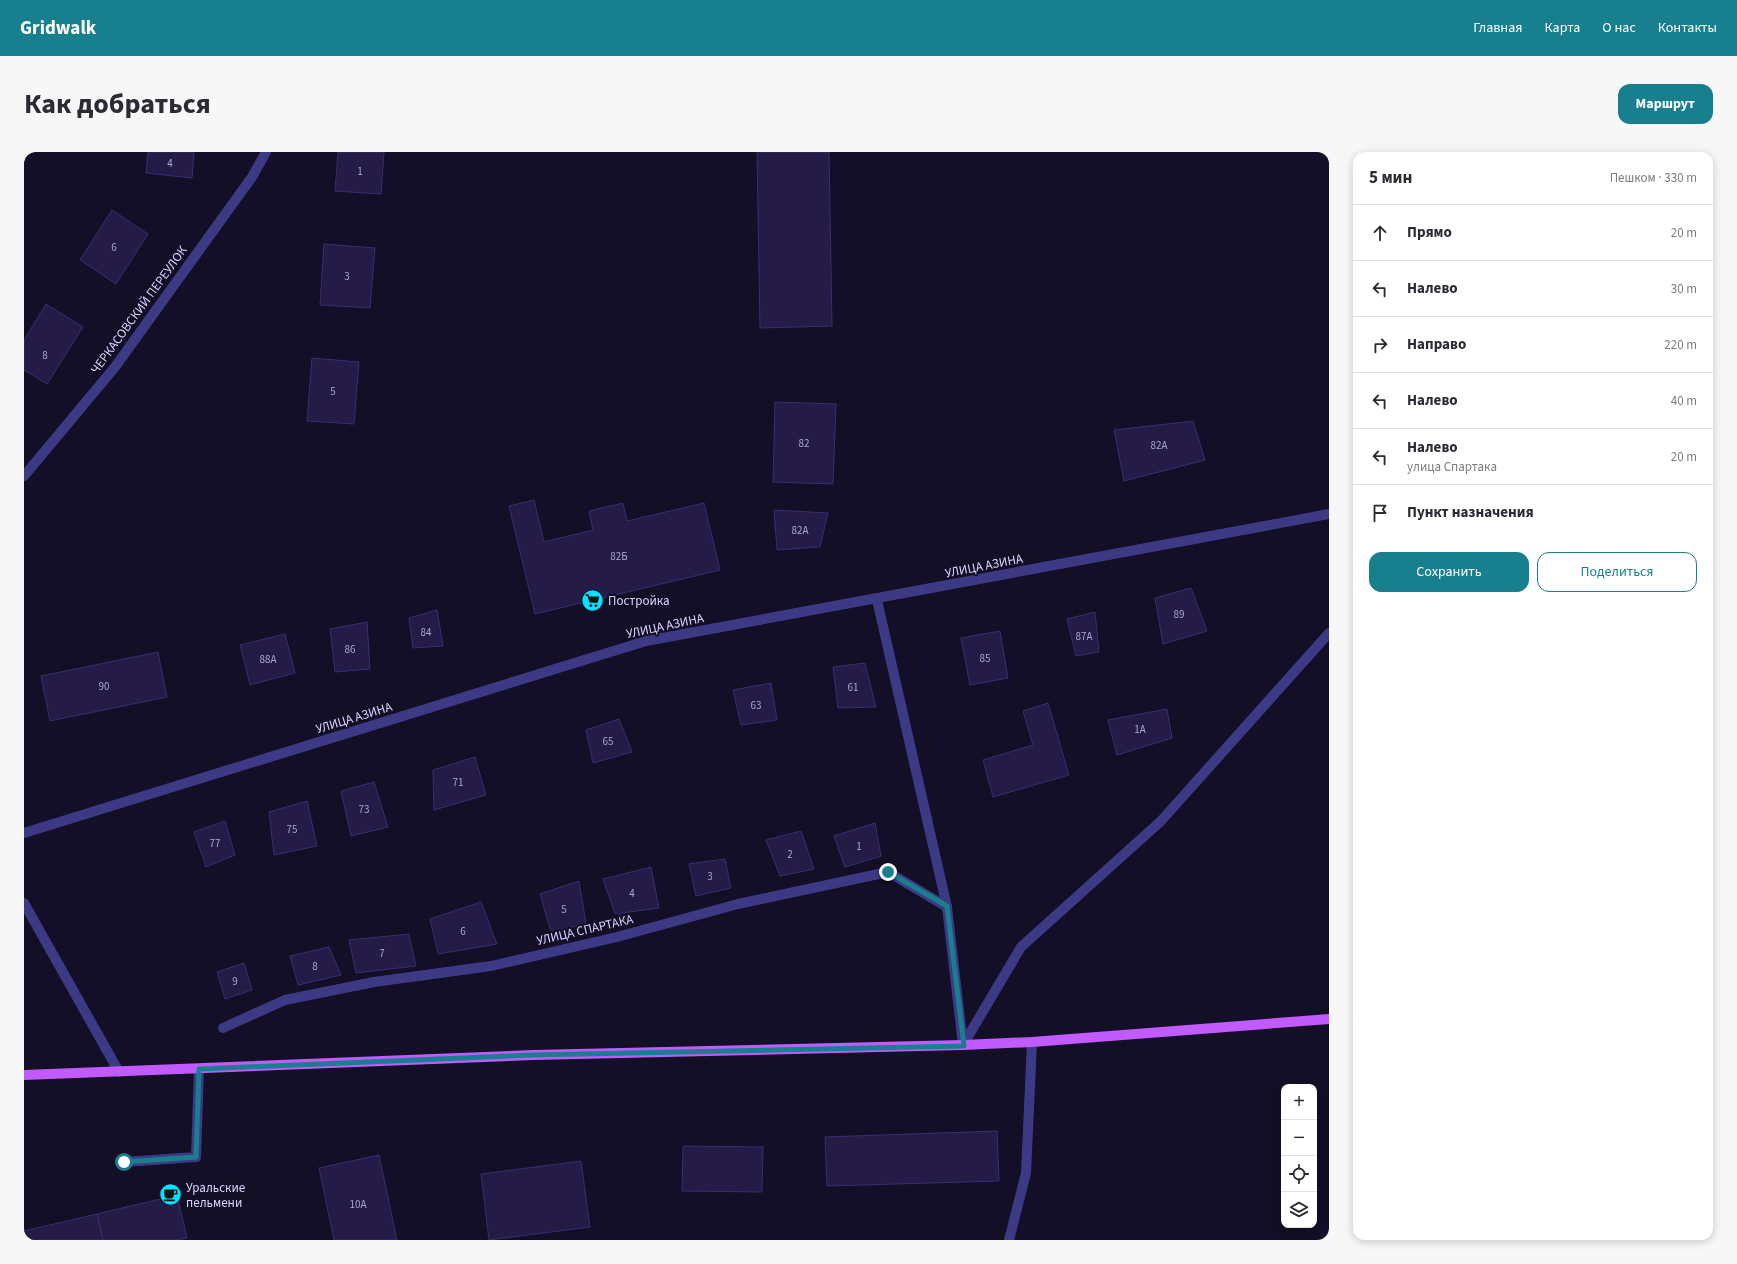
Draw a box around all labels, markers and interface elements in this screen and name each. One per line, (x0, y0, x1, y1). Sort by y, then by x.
text: Gridwalk (20, 15, 96, 42)
text: Главная (1473, 18, 1522, 38)
text: Карта (1544, 18, 1580, 38)
text: О нас (1602, 18, 1636, 38)
text: Контакты (1658, 18, 1717, 38)
text: Как добраться (24, 84, 211, 124)
button: Маршрут (1618, 84, 1713, 124)
house number: 4 (167, 156, 173, 171)
house number: 1 (357, 164, 363, 179)
text: 5 мин (1369, 166, 1412, 190)
text: Пешком · 330 m (1610, 169, 1697, 187)
icon: ahead (1369, 222, 1391, 244)
text: Прямо (1407, 222, 1452, 243)
text: 20 m (1671, 224, 1697, 242)
house number: 6 (111, 240, 117, 255)
street label: ЧЕРКАСОВСКИЙ ПЕРЕУЛОК (86, 242, 192, 378)
house number: 3 (344, 269, 350, 284)
icon: left (1369, 278, 1391, 300)
text: Налево (1407, 278, 1458, 299)
text: 30 m (1671, 280, 1697, 298)
icon: right (1369, 334, 1391, 356)
text: Направо (1407, 334, 1466, 355)
text: 220 m (1664, 336, 1697, 354)
house number: 8 (42, 348, 48, 363)
house number: 5 (330, 384, 336, 399)
icon: left (1369, 390, 1391, 412)
text: Налево (1407, 390, 1458, 411)
text: 40 m (1671, 392, 1697, 410)
house number: 82 (799, 436, 809, 451)
text: Налево (1407, 437, 1458, 458)
house number: 82А (1151, 438, 1167, 453)
icon: left (1369, 446, 1391, 468)
text: 20 m (1671, 448, 1697, 466)
text: улица Спартака (1407, 458, 1497, 476)
icon: arrive (1369, 502, 1391, 524)
text: Пункт назначения (1407, 502, 1534, 523)
house number: 82А (792, 523, 808, 538)
house number: 82Б (610, 549, 628, 564)
street label: УЛИЦА АЗИНА (944, 549, 1025, 582)
button: Сохранить (1369, 552, 1529, 592)
button: Поделиться (1537, 552, 1697, 592)
supermarket icon: Постройка (579, 588, 605, 614)
place label: Постройка (608, 592, 670, 610)
house number: 89 (1174, 607, 1184, 622)
street label: УЛИЦА АЗИНА (625, 609, 706, 643)
house number: 84 (421, 625, 432, 640)
house number: 87А (1076, 629, 1092, 644)
house number: 86 (345, 642, 356, 657)
house number: 85 (980, 651, 990, 666)
house number: 88А (260, 652, 276, 667)
house number: 90 (99, 679, 109, 694)
house number: 61 (848, 680, 858, 695)
street label: УЛИЦА АЗИНА (314, 698, 395, 738)
house number: 63 (751, 698, 761, 713)
house number: 1А (1134, 722, 1146, 737)
house number: 65 (603, 734, 613, 749)
house number: 71 (453, 775, 463, 790)
house number: 73 (359, 802, 369, 817)
house number: 75 (287, 822, 297, 837)
house number: 77 (210, 836, 220, 851)
house number: 1 (856, 839, 862, 854)
house number: 2 (787, 847, 793, 862)
route end (879, 863, 897, 881)
house number: 3 (707, 869, 713, 884)
house number: 4 (629, 886, 635, 901)
house number: 5 (561, 902, 567, 917)
street label: УЛИЦА СПАРТАКА (535, 910, 636, 950)
house number: 6 (460, 924, 466, 939)
house number: 7 (379, 946, 385, 961)
house number: 8 (312, 959, 318, 974)
house number: 9 (232, 974, 238, 989)
map controls (1281, 1084, 1317, 1228)
button: + (1281, 1084, 1317, 1120)
button: − (1281, 1120, 1317, 1156)
route start (115, 1153, 133, 1171)
button: locate (1281, 1156, 1317, 1192)
place label: Уральские пельмени (186, 1179, 245, 1212)
cafe icon: Уральские пельмени (158, 1182, 184, 1208)
button: layers (1281, 1192, 1317, 1228)
house number: 10А (350, 1197, 366, 1212)

